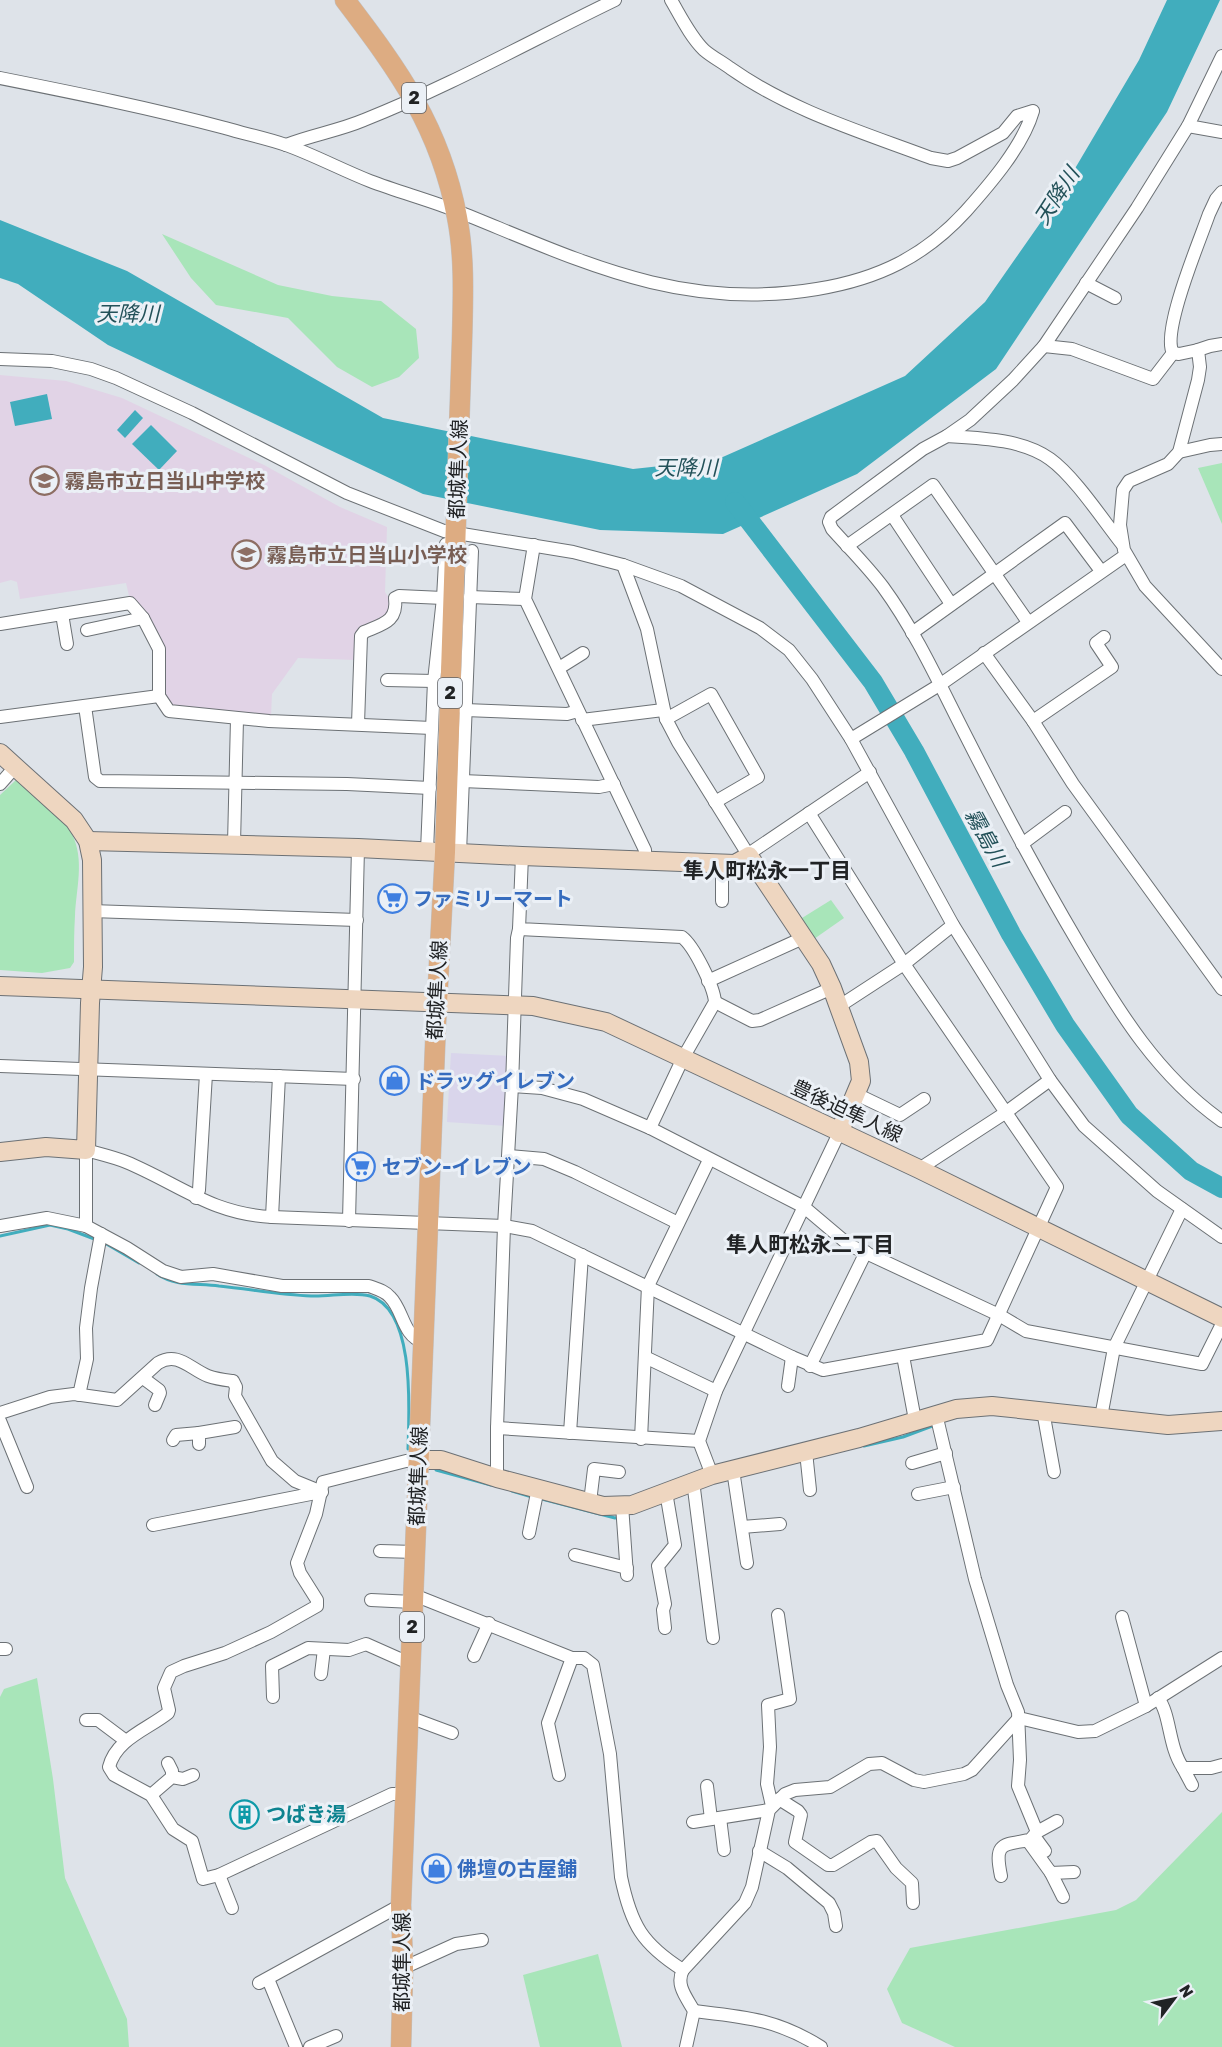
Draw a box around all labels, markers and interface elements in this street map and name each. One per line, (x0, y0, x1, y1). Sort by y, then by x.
road number: 2 (402, 83, 426, 113)
water label: 天降川 (1029, 161, 1085, 229)
water label: 天降川 (97, 301, 161, 326)
street label: 都城隼人線 (444, 419, 472, 519)
water label: 天降川 (655, 455, 719, 480)
school or university icon: 霧島市立日当山中学校 (28, 465, 60, 497)
place label: 霧島市立日当山中学校 (65, 469, 265, 493)
school or university icon: 霧島市立日当山小学校 (230, 539, 262, 571)
place label: 霧島市立日当山小学校 (267, 543, 467, 567)
road number: 2 (438, 678, 462, 708)
water label: 霧島川 (960, 804, 1014, 873)
district label: 隼人町松永一丁目 (683, 858, 851, 883)
supermarket icon: ファミリーマート (376, 883, 408, 915)
place label: ファミリーマート (413, 887, 573, 911)
street label: 都城隼人線 (422, 939, 452, 1041)
shop icon: ドラッグイレブン (378, 1065, 410, 1097)
place label: ドラッグイレブン (415, 1069, 575, 1093)
street label: 豊後迫隼人線 (788, 1075, 906, 1147)
supermarket icon: セブン-イレブン (345, 1151, 377, 1183)
place label: セブン-イレブン (382, 1155, 532, 1179)
district label: 隼人町松永二丁目 (726, 1232, 894, 1257)
street label: 都城隼人線 (404, 1426, 432, 1526)
road number: 2 (400, 1612, 424, 1642)
building icon: つばき湯 (229, 1798, 261, 1830)
place label: つばき湯 (266, 1802, 346, 1826)
shop icon: 佛壇の古屋鋪 (420, 1853, 452, 1885)
place label: 佛壇の古屋鋪 (457, 1857, 577, 1881)
street label: 都城隼人線 (390, 1912, 414, 2012)
north arrow (1144, 1969, 1204, 2029)
text: N (1175, 1981, 1197, 2001)

